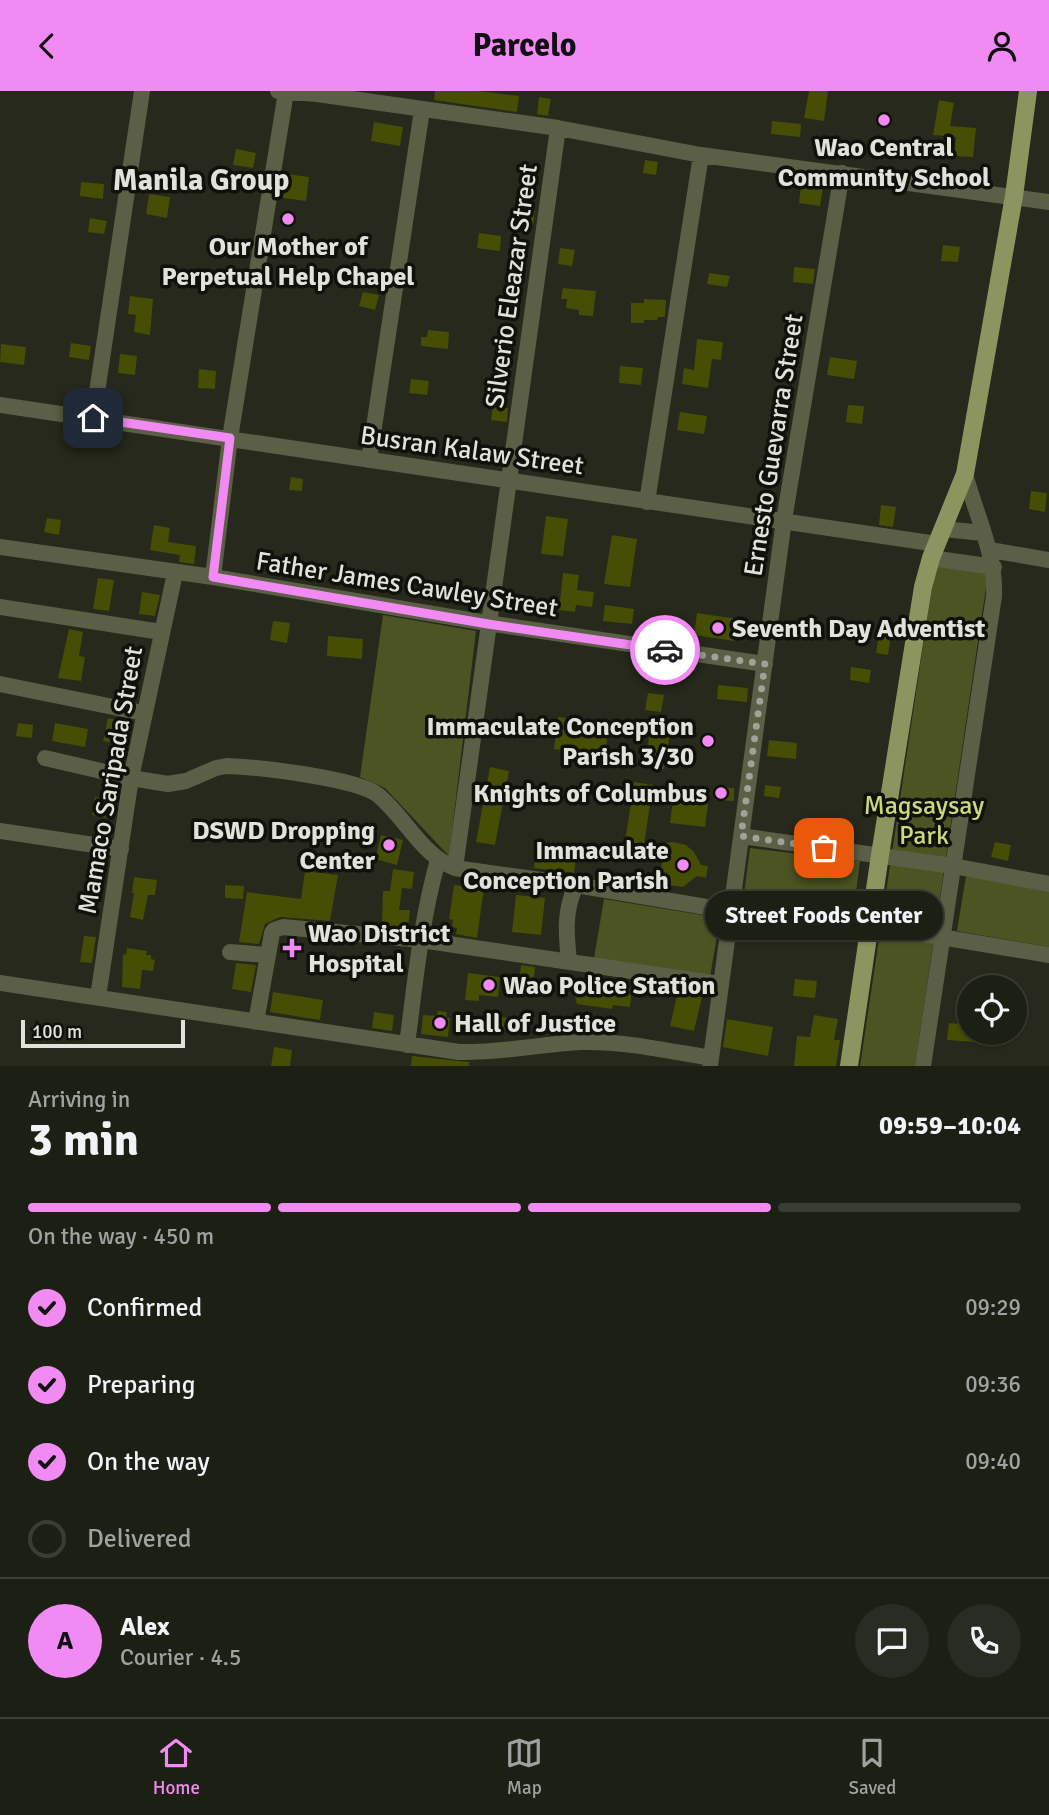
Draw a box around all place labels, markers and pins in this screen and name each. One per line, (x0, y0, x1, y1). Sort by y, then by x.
marker: Wao Central Community School (876, 112, 892, 128)
place label: Wao Central Community School (778, 132, 990, 194)
marker: Our Mother of Perpetual Help Chapel (280, 211, 296, 227)
place label: Our Mother of Perpetual Help Chapel (162, 231, 415, 293)
pin (63, 388, 123, 448)
place label: Seventh Day Adventist (732, 613, 986, 645)
marker: Seventh Day Adventist (710, 620, 726, 636)
place label: Immaculate Conception Parish 3/30 (427, 711, 694, 773)
marker: Immaculate Conception Parish 3/30 (700, 733, 716, 749)
place label: Knights of Columbus (473, 778, 707, 810)
marker: Knights of Columbus (713, 785, 729, 801)
place label: DSWD Dropping Center (192, 815, 376, 877)
pin (794, 818, 854, 878)
place label: Immaculate Conception Parish (463, 835, 669, 897)
marker: DSWD Dropping Center (381, 837, 397, 853)
marker: Immaculate Conception Parish (675, 857, 691, 873)
callout: Street Foods Center (705, 890, 943, 939)
place label: Wao District Hospital (308, 918, 450, 980)
marker: Wao District Hospital (282, 938, 302, 958)
place label: Wao Police Station (503, 970, 716, 1002)
marker: Wao Police Station (481, 977, 497, 993)
place label: Hall of Justice (454, 1008, 616, 1040)
marker: Hall of Justice (432, 1015, 448, 1031)

